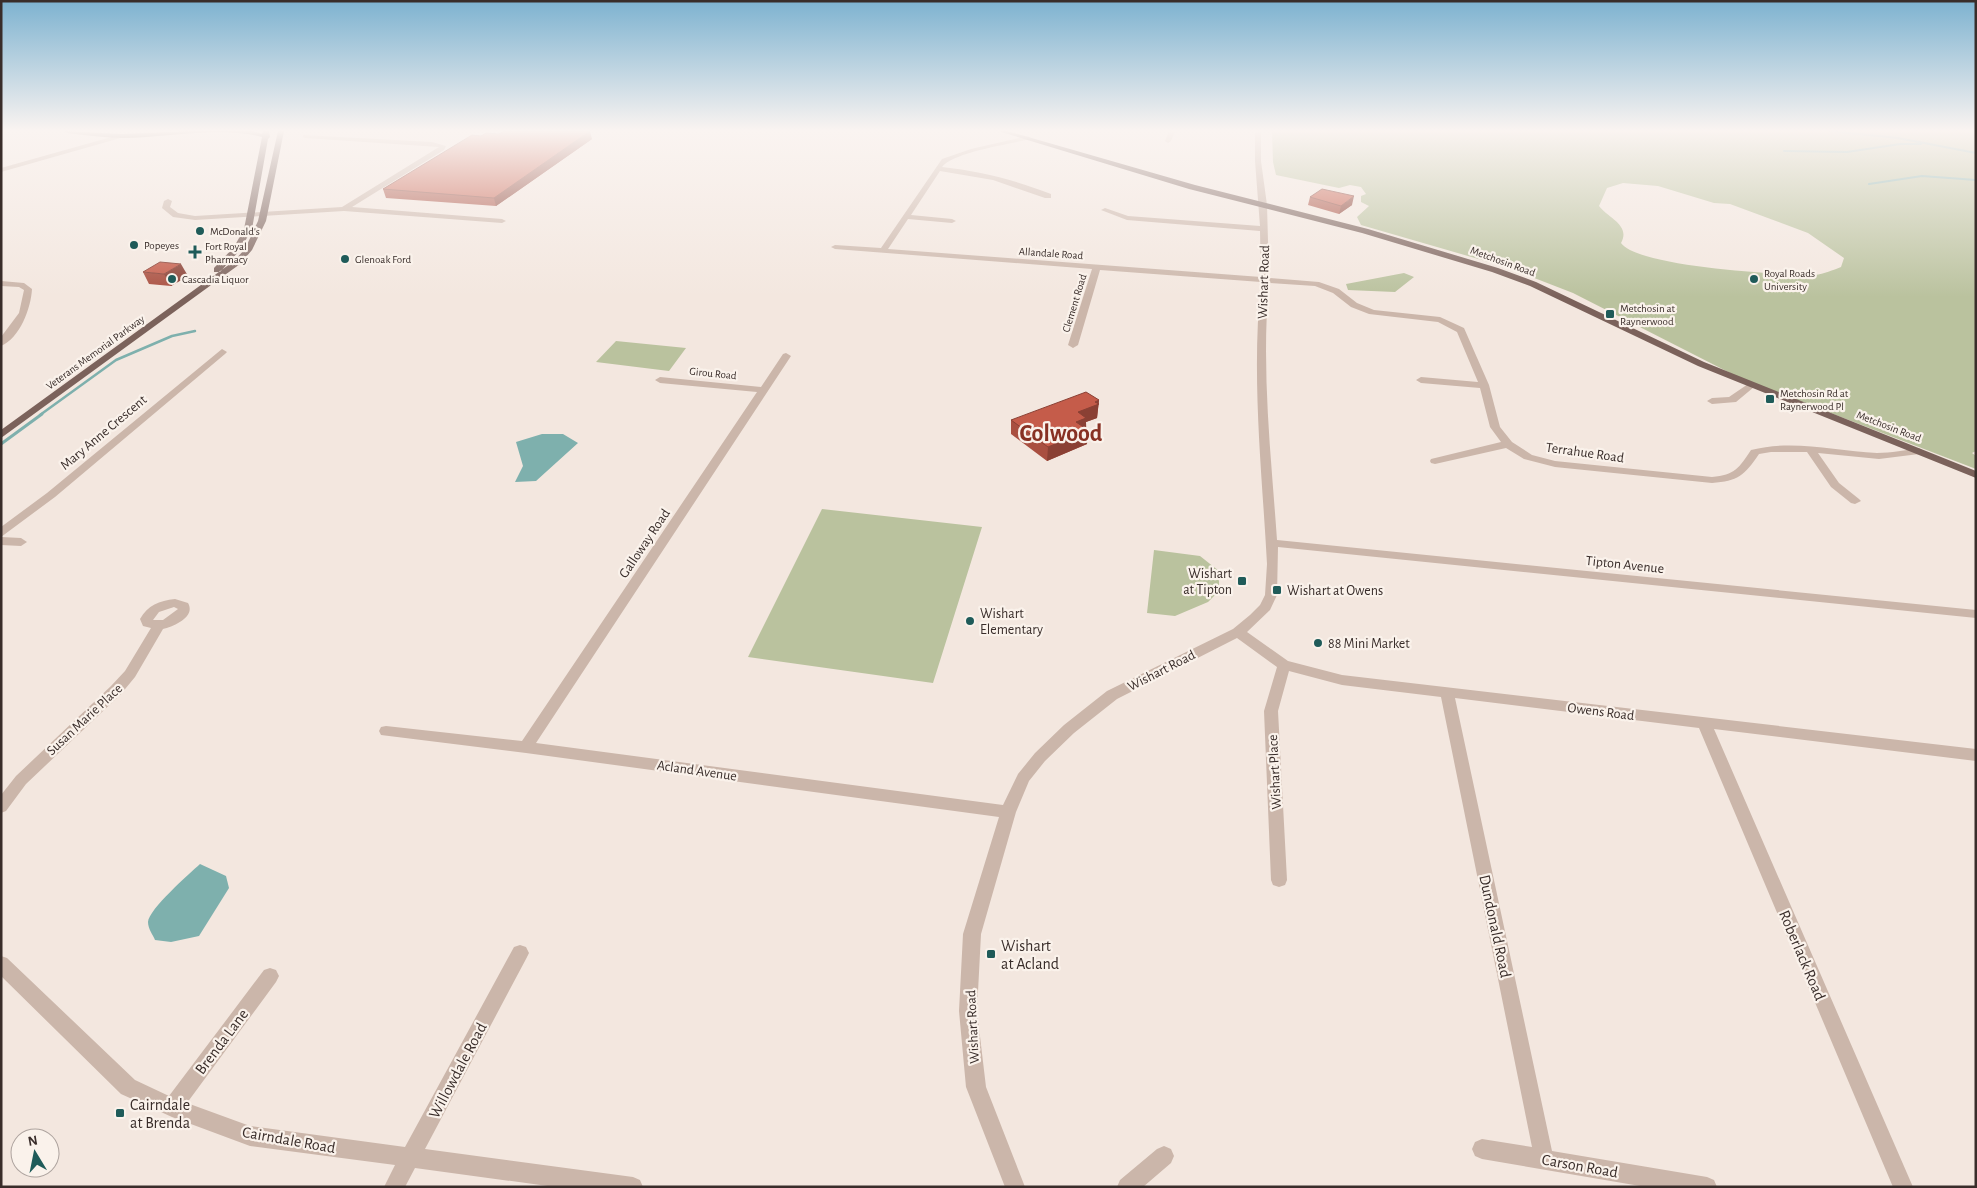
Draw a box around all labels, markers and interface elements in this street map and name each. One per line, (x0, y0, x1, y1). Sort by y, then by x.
marker: McDonald's (194, 225, 206, 237)
place label: McDonald's (210, 226, 260, 237)
marker: Popeyes (128, 239, 140, 251)
place label: Popeyes (144, 240, 179, 251)
place label: Fort Royal Pharmacy (205, 241, 248, 265)
street label: Wishart Road (1256, 245, 1272, 319)
street label: Metchosin Road (1469, 245, 1537, 278)
marker: Fort Royal Pharmacy (189, 246, 201, 258)
street label: Allandale Road (1018, 246, 1084, 261)
marker: Glenoak Ford (339, 253, 351, 265)
place label: Glenoak Ford (355, 254, 411, 265)
place label: Royal Roads University (1764, 268, 1815, 292)
street label: Clement Road (1060, 272, 1089, 334)
marker: Cascadia Liquor (166, 273, 178, 285)
marker: Royal Roads University (1748, 273, 1760, 285)
place label: Cascadia Liquor (182, 274, 249, 285)
place label: Metchosin at Raynerwood (1620, 303, 1676, 327)
marker: Metchosin at Raynerwood (1604, 308, 1616, 320)
street label: Veterans Memorial Parkway (44, 313, 147, 392)
street label: Girou Road (689, 366, 737, 381)
place label: Metchosin Rd at Raynerwood Pl (1780, 388, 1849, 412)
street label: Mary Anne Crescent (58, 392, 150, 473)
marker: Metchosin Rd at Raynerwood Pl (1764, 393, 1776, 405)
street label: Metchosin Road (1855, 409, 1923, 444)
district label: Colwood (1020, 422, 1103, 446)
street label: Terrahue Road (1545, 441, 1625, 465)
street label: Galloway Road (617, 506, 673, 581)
street label: Tipton Avenue (1585, 554, 1665, 576)
place label: Wishart at Tipton (1183, 567, 1233, 597)
marker: Wishart at Tipton (1236, 575, 1248, 587)
marker: Wishart at Owens (1271, 584, 1283, 596)
place label: Wishart at Owens (1287, 584, 1383, 598)
place label: Wishart Elementary (980, 607, 1043, 637)
marker: Wishart Elementary (964, 615, 976, 627)
marker: 88 Mini Market (1312, 637, 1324, 649)
place label: 88 Mini Market (1328, 637, 1410, 651)
street label: Wishart Road (1125, 648, 1198, 694)
street label: Susan Marie Place (44, 681, 125, 758)
street label: Owens Road (1567, 701, 1635, 723)
street label: Wishart Place (1266, 734, 1284, 810)
street label: Acland Avenue (656, 758, 738, 784)
street label: Dundonald Road (1476, 873, 1514, 979)
street label: Roberlack Road (1776, 908, 1828, 1003)
place label: Wishart at Acland (1001, 938, 1059, 972)
marker: Wishart at Acland (985, 948, 997, 960)
street label: Wishart Road (964, 990, 982, 1064)
street label: Brenda Lane (192, 1006, 251, 1077)
street label: Willowdale Road (426, 1020, 490, 1121)
place label: Cairndale at Brenda (130, 1097, 190, 1131)
marker: Cairndale at Brenda (114, 1107, 126, 1119)
street label: Cairndale Road (241, 1124, 337, 1156)
north arrow (10, 1128, 60, 1178)
text: N (27, 1133, 39, 1149)
street label: Carson Road (1540, 1151, 1619, 1181)

